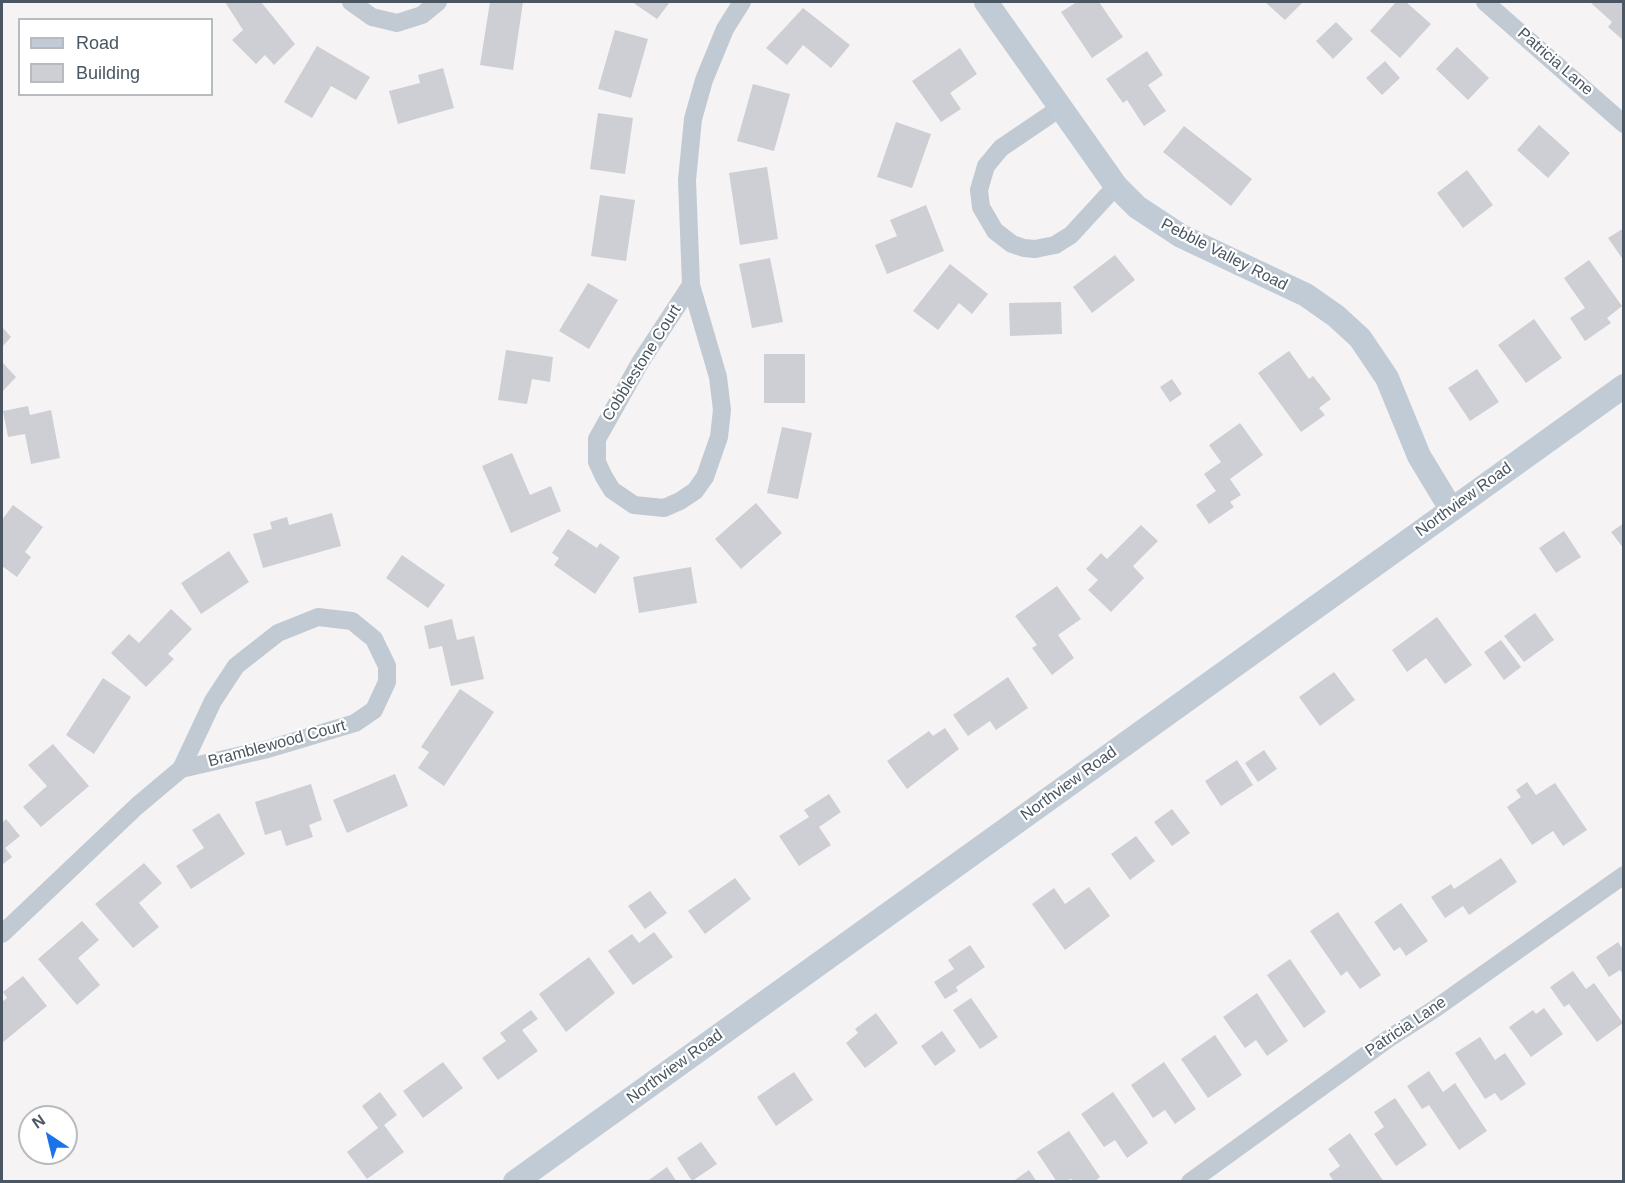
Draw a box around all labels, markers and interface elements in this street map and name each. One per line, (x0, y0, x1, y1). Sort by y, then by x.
legend (18, 18, 213, 96)
street label: Patricia Lane (1513, 24, 1597, 100)
text: Road (76, 33, 119, 53)
text: Building (76, 63, 140, 83)
street label: Pebble Valley Road (1158, 215, 1290, 295)
street label: Cobblestone Court (599, 301, 685, 425)
street label: Northview Road (1412, 459, 1516, 541)
street label: Bramblewood Court (206, 716, 348, 772)
street label: Northview Road (1017, 743, 1121, 825)
street label: Patricia Lane (1362, 993, 1450, 1061)
street label: Northview Road (623, 1026, 727, 1108)
north arrow (18, 1105, 78, 1165)
text: N (29, 1111, 48, 1132)

